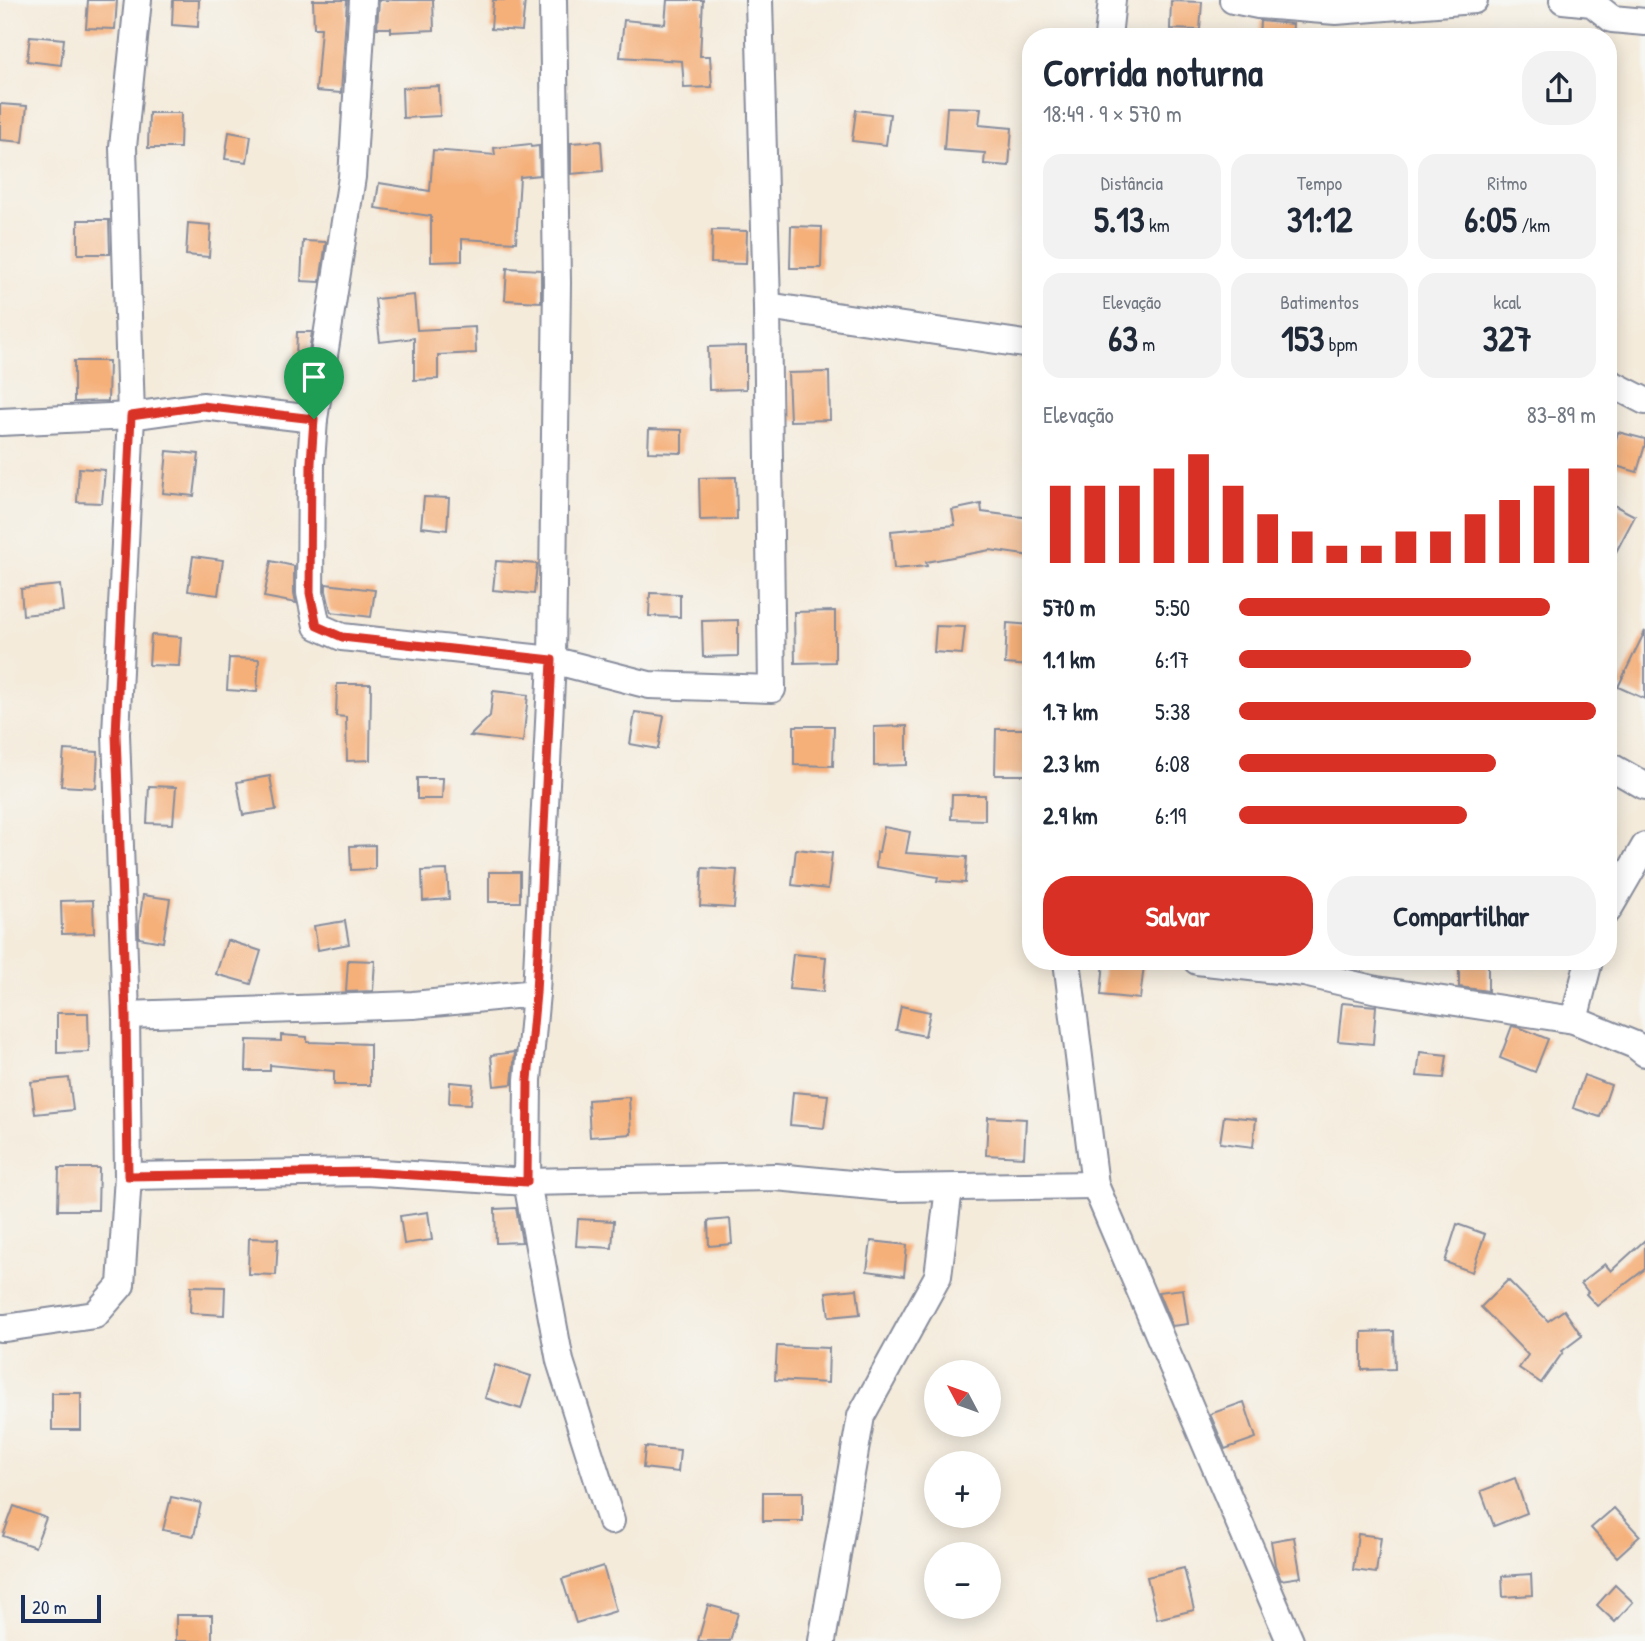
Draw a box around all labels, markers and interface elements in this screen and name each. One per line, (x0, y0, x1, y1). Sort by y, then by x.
text: Corrida noturna (1043, 46, 1263, 98)
button: share (1522, 51, 1596, 125)
text: 18:49 · 9 × 570 m (1043, 98, 1182, 129)
text: Distância (1101, 170, 1163, 196)
text: Tempo (1297, 170, 1342, 196)
text: Ritmo (1487, 170, 1527, 196)
text: 5.13 (1094, 196, 1145, 243)
text: 31:12 (1287, 196, 1352, 243)
text: 6:05 (1464, 196, 1517, 243)
text: km (1145, 212, 1170, 238)
text: /km (1517, 212, 1550, 238)
text: Elevação (1103, 289, 1161, 315)
text: Batimentos (1280, 289, 1359, 315)
text: kcal (1493, 289, 1521, 315)
text: 63 (1108, 315, 1138, 362)
text: 153 (1281, 315, 1324, 362)
text: 327 (1482, 315, 1532, 362)
text: m (1138, 331, 1155, 357)
text: bpm (1324, 331, 1358, 357)
pin (284, 347, 344, 419)
icon: arrive (295, 358, 333, 396)
text: Elevação (1043, 399, 1114, 430)
text: 83–89 m (1527, 399, 1596, 430)
text: 570 m (1043, 592, 1095, 623)
text: 5:50 (1155, 592, 1190, 623)
text: 1.1 km (1043, 644, 1095, 675)
text: 6:17 (1155, 644, 1189, 675)
text: 1.7 km (1043, 696, 1098, 727)
text: 5:38 (1155, 696, 1190, 727)
text: 2.3 km (1043, 748, 1099, 779)
text: 6:08 (1155, 748, 1190, 779)
text: 2.9 km (1043, 800, 1098, 831)
text: 6:19 (1155, 800, 1186, 831)
button: Salvar (1043, 876, 1313, 956)
button: Compartilhar (1327, 876, 1596, 956)
north arrow (924, 1360, 1001, 1437)
map controls (924, 1360, 1001, 1619)
button: + (924, 1451, 1001, 1528)
button: − (924, 1542, 1001, 1619)
scale bar (21, 1592, 102, 1624)
text: 20 m (32, 1594, 67, 1620)

